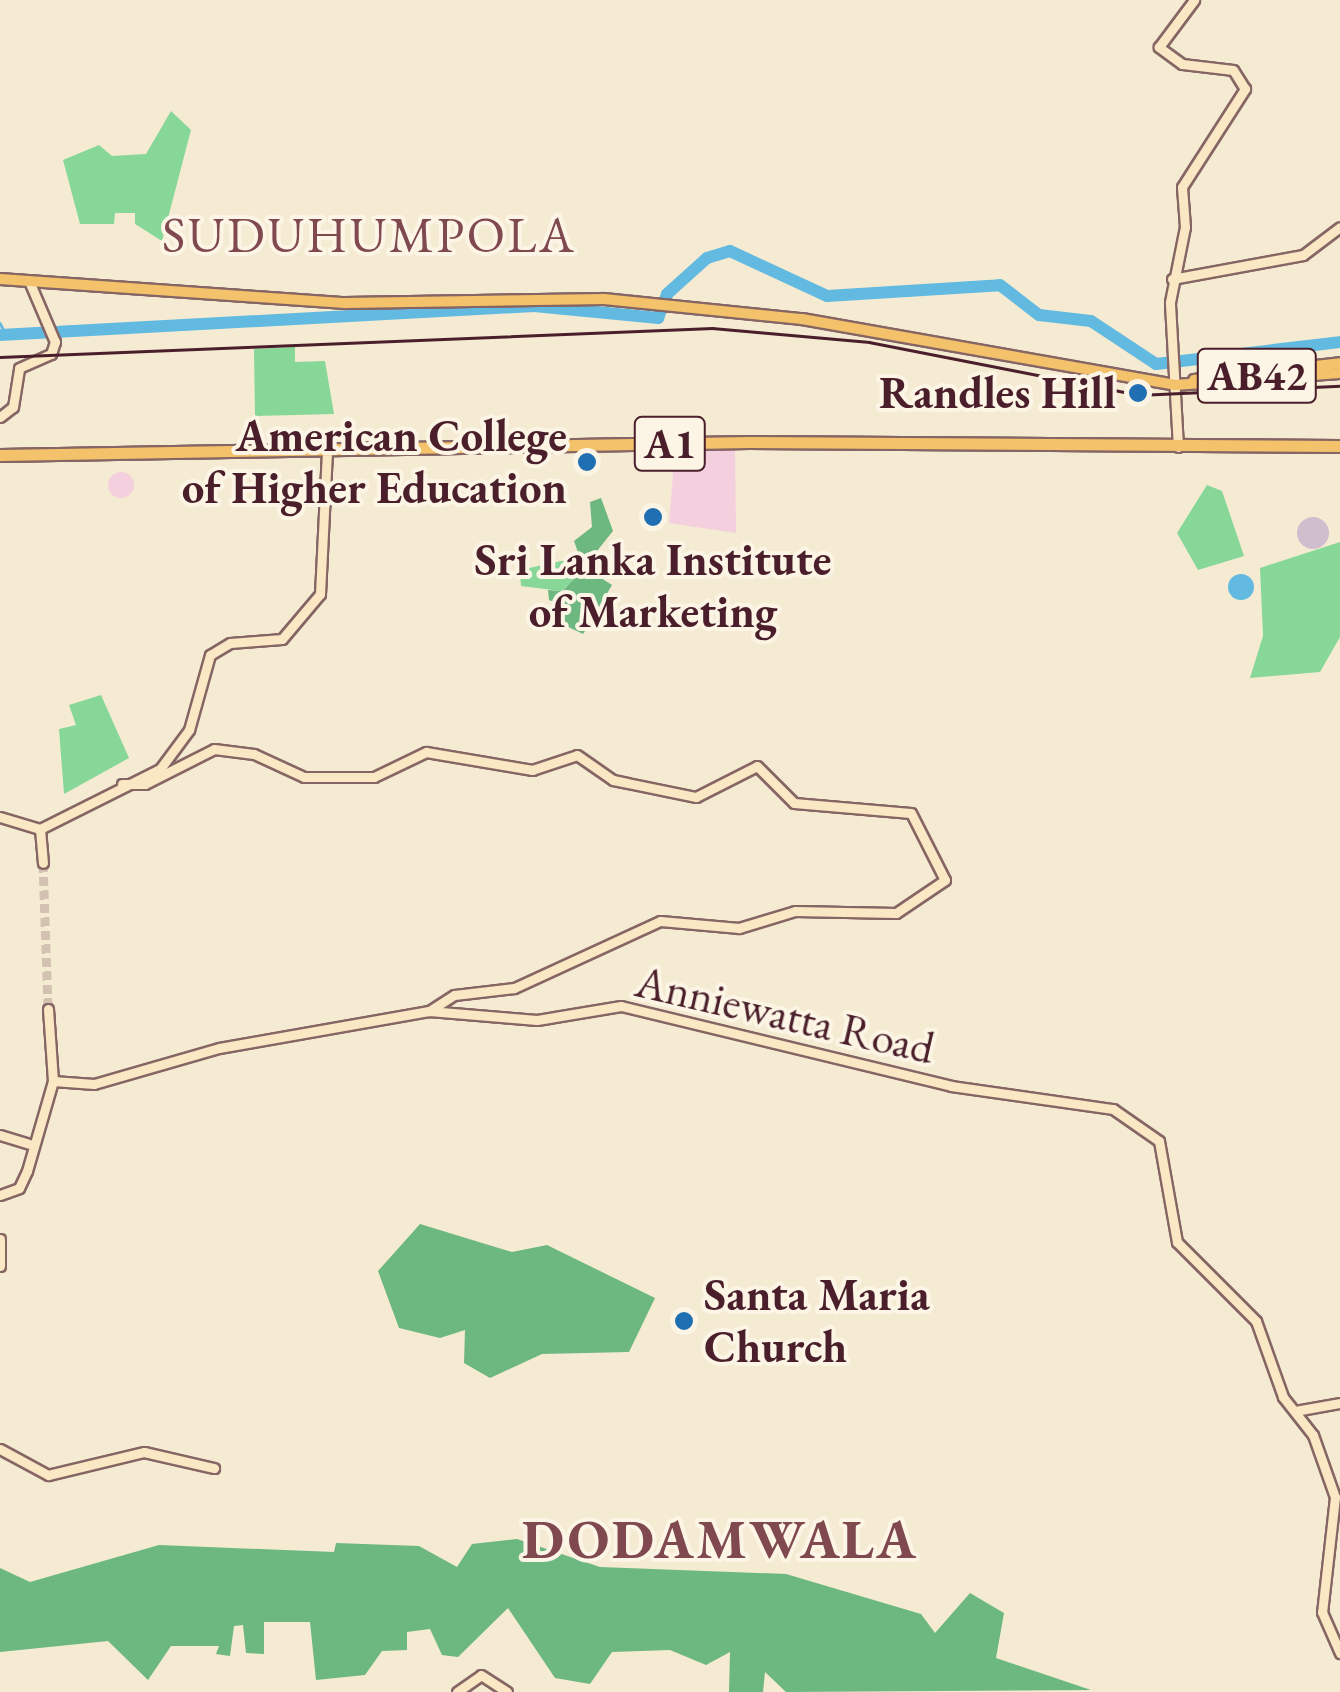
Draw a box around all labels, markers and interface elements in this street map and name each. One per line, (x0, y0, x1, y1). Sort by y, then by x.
district label: SUDUHUMPOLA (162, 205, 576, 265)
road number: AB42 (1194, 339, 1320, 413)
place label: Randles Hill (879, 366, 1116, 420)
marker: Randles Hill (1125, 380, 1151, 406)
road number: A1 (632, 407, 708, 481)
place label: American College of Higher Education (182, 409, 567, 515)
marker: American College of Higher Education (576, 451, 598, 473)
marker: Sri Lanka Institute of Marketing (642, 506, 664, 528)
place label: Sri Lanka Institute of Marketing (475, 533, 831, 639)
street label: Anniewatta Road (630, 954, 940, 1076)
place label: Santa Maria Church (704, 1268, 930, 1374)
marker: Santa Maria Church (673, 1310, 695, 1332)
district label: DODAMWALA (522, 1506, 918, 1572)

